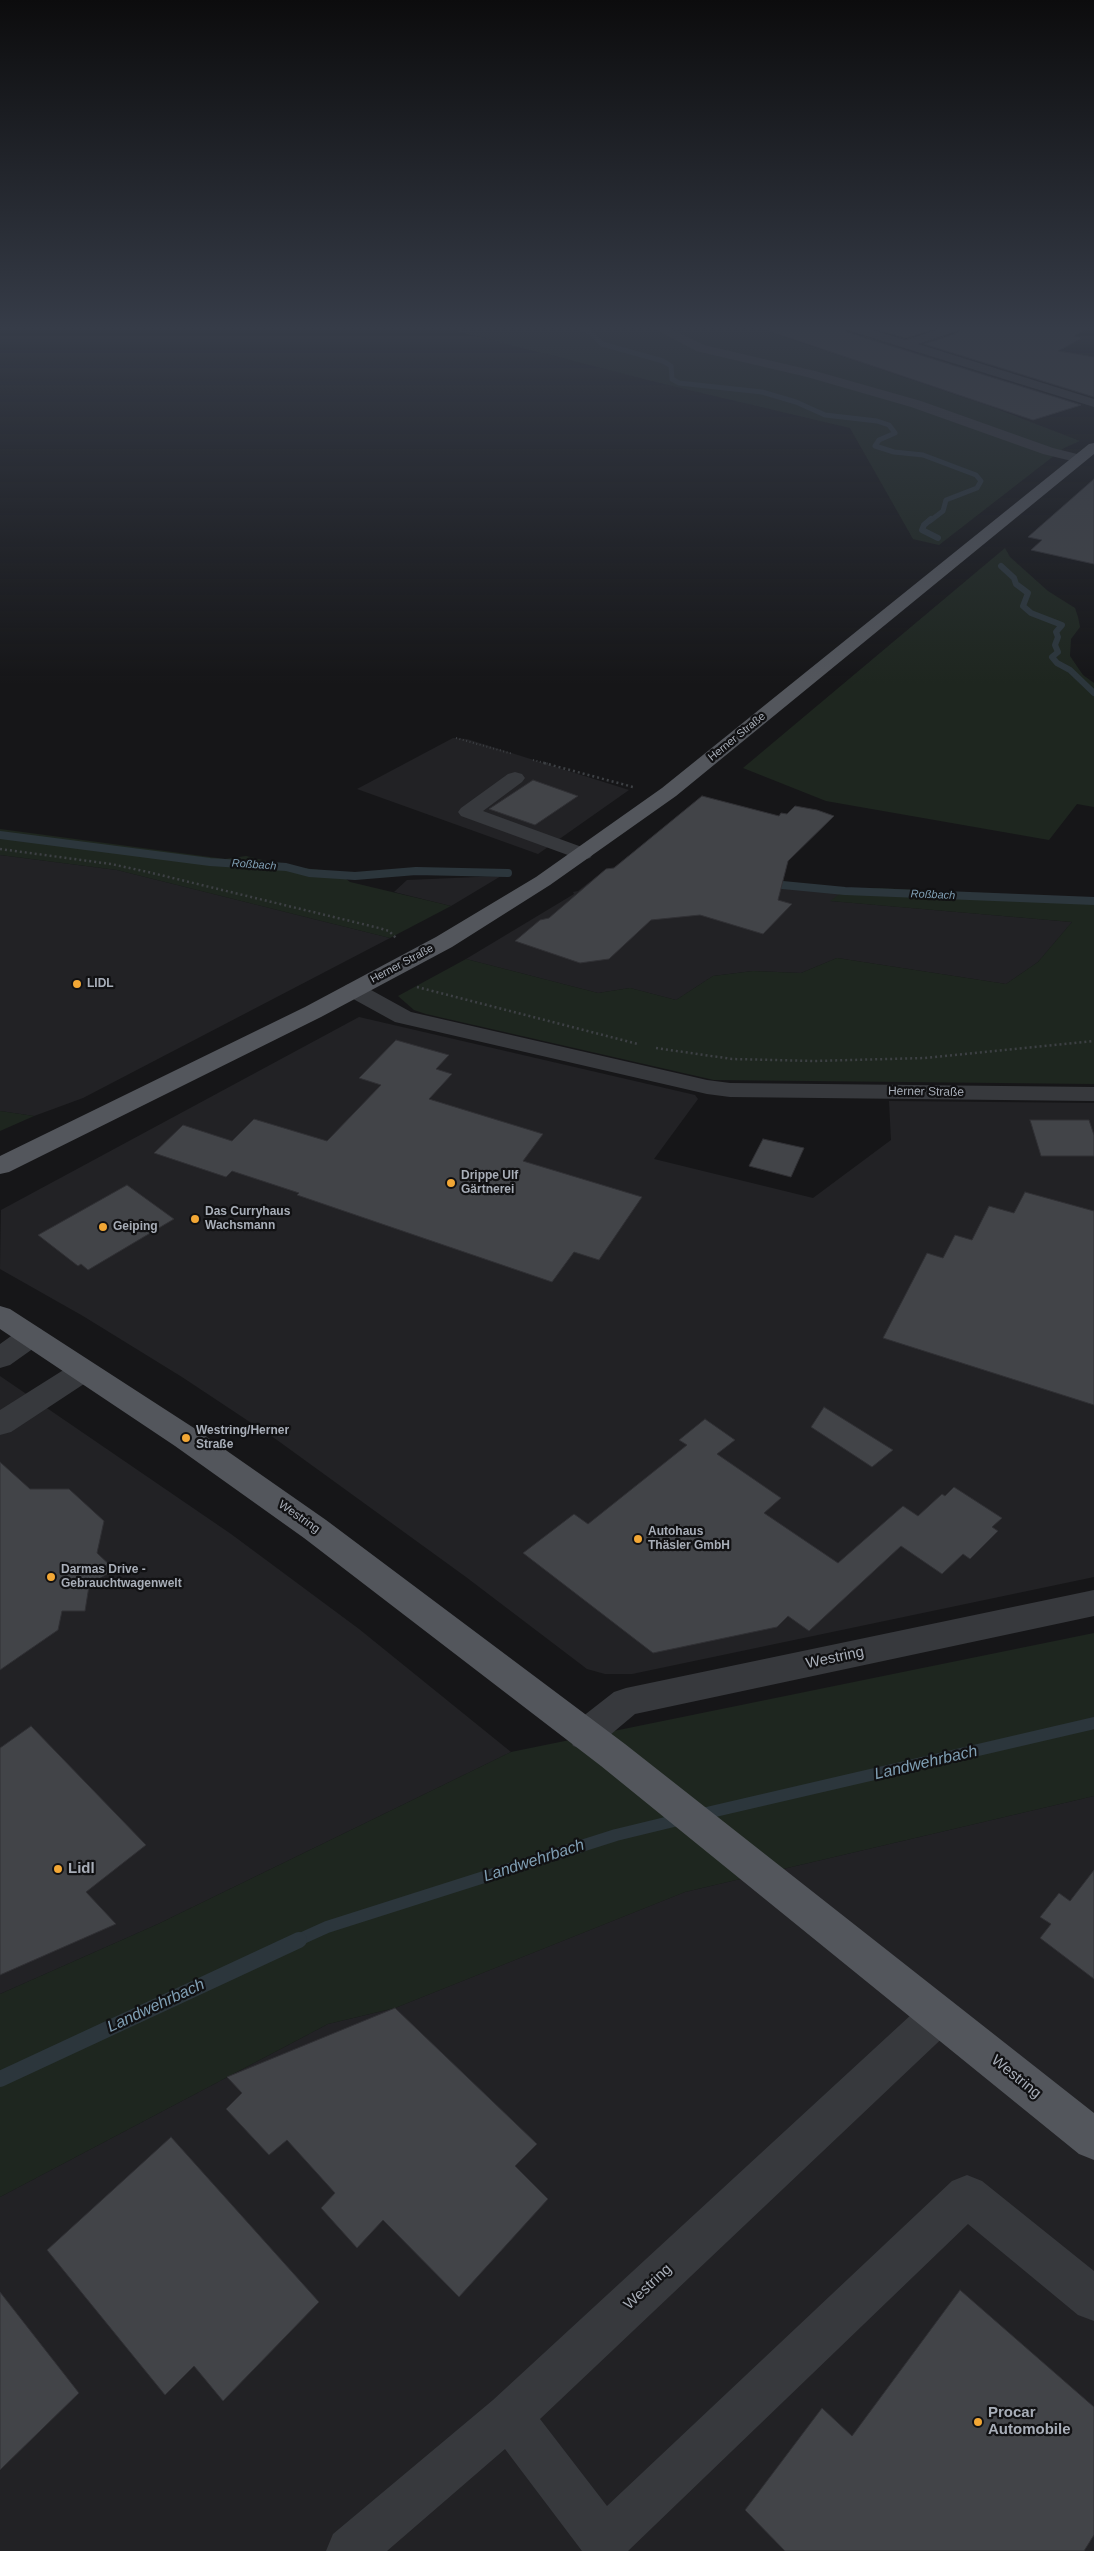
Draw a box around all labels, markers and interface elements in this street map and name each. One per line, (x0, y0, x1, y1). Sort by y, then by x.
street label: Herner Straße (706, 710, 768, 764)
water label: Roßbach (231, 857, 277, 873)
water label: Roßbach (910, 888, 956, 902)
street label: Herner Straße (368, 942, 436, 986)
place label: LIDL (87, 977, 114, 991)
marker: LIDL (71, 978, 83, 990)
street label: Herner Straße (888, 1084, 964, 1100)
place label: Drippe Ulf Gärtnerei (461, 1169, 518, 1197)
marker: Drippe Ulf Gärtnerei (445, 1177, 457, 1189)
place label: Das Curryhaus Wachsmann (205, 1205, 290, 1233)
marker: Das Curryhaus Wachsmann (189, 1213, 201, 1225)
place label: Geiping (113, 1220, 158, 1234)
marker: Geiping (97, 1221, 109, 1233)
place label: Westring/Herner Straße (196, 1424, 289, 1452)
marker: Westring/Herner Straße (180, 1432, 192, 1444)
street label: Westring (276, 1498, 322, 1536)
place label: Autohaus Thäsler GmbH (648, 1525, 730, 1553)
marker: Autohaus Thäsler GmbH (632, 1533, 644, 1545)
place label: Darmas Drive - Gebrauchtwagenwelt (61, 1563, 182, 1591)
marker: Darmas Drive - Gebrauchtwagenwelt (45, 1571, 57, 1583)
street label: Westring (804, 1643, 866, 1673)
water label: Landwehrbach (873, 1742, 979, 1784)
water label: Landwehrbach (481, 1836, 587, 1886)
place label: Lidl (68, 1860, 95, 1878)
marker: Lidl (52, 1863, 64, 1875)
water label: Landwehrbach (104, 1975, 208, 2037)
street label: Westring (987, 2051, 1045, 2103)
street label: Westring (620, 2260, 676, 2314)
place label: Procar Automobile (988, 2404, 1070, 2439)
marker: Procar Automobile (972, 2416, 984, 2428)

